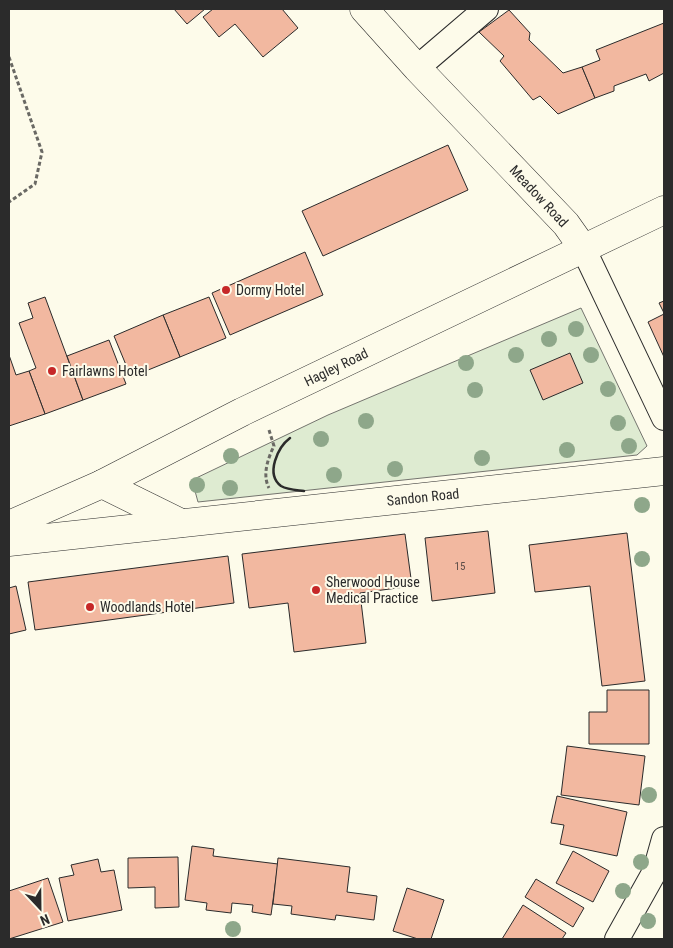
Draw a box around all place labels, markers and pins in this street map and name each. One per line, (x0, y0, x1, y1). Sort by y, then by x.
place label: Dormy Hotel (236, 282, 305, 298)
marker: Dormy Hotel (220, 284, 232, 296)
place label: Fairlawns Hotel (62, 363, 148, 379)
marker: Fairlawns Hotel (46, 365, 58, 377)
place label: Sherwood House Medical Practice (326, 574, 420, 606)
marker: Sherwood House Medical Practice (310, 584, 322, 596)
place label: Woodlands Hotel (100, 599, 194, 615)
marker: Woodlands Hotel (84, 601, 96, 613)

